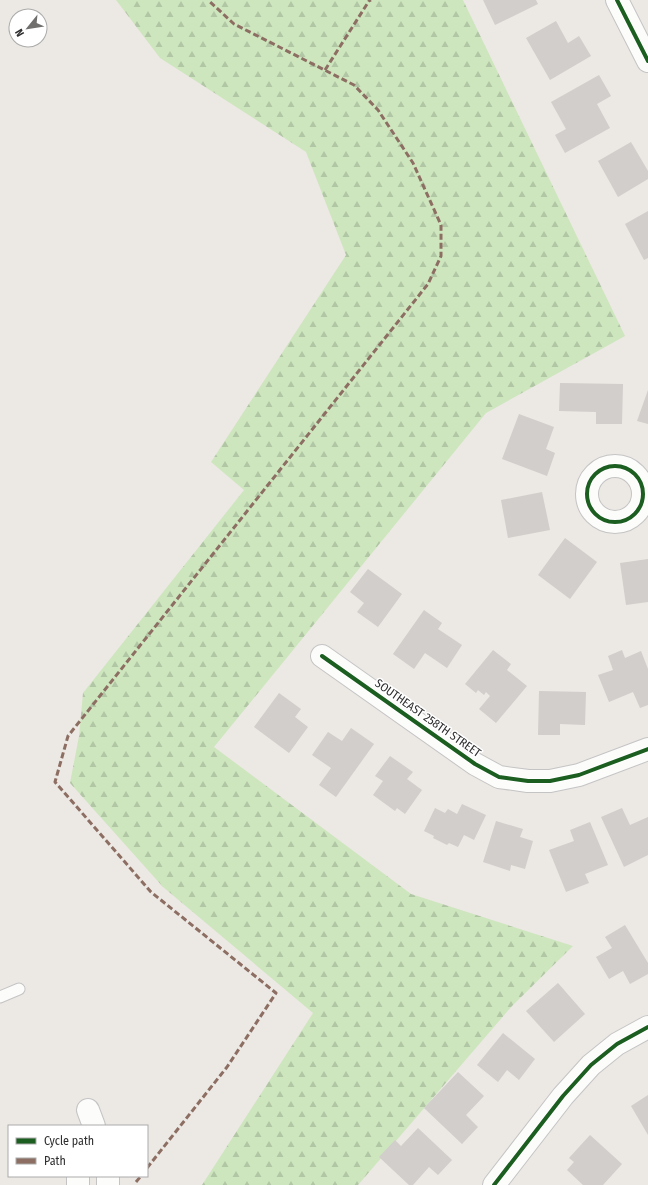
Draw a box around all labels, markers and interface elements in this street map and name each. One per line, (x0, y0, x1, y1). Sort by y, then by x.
north arrow (8, 8, 48, 48)
text: N (12, 27, 27, 39)
street label: SOUTHEAST 258TH STREET (372, 676, 484, 760)
legend (8, 1125, 148, 1177)
text: Cycle path (44, 1134, 94, 1148)
text: Path (44, 1154, 66, 1168)

